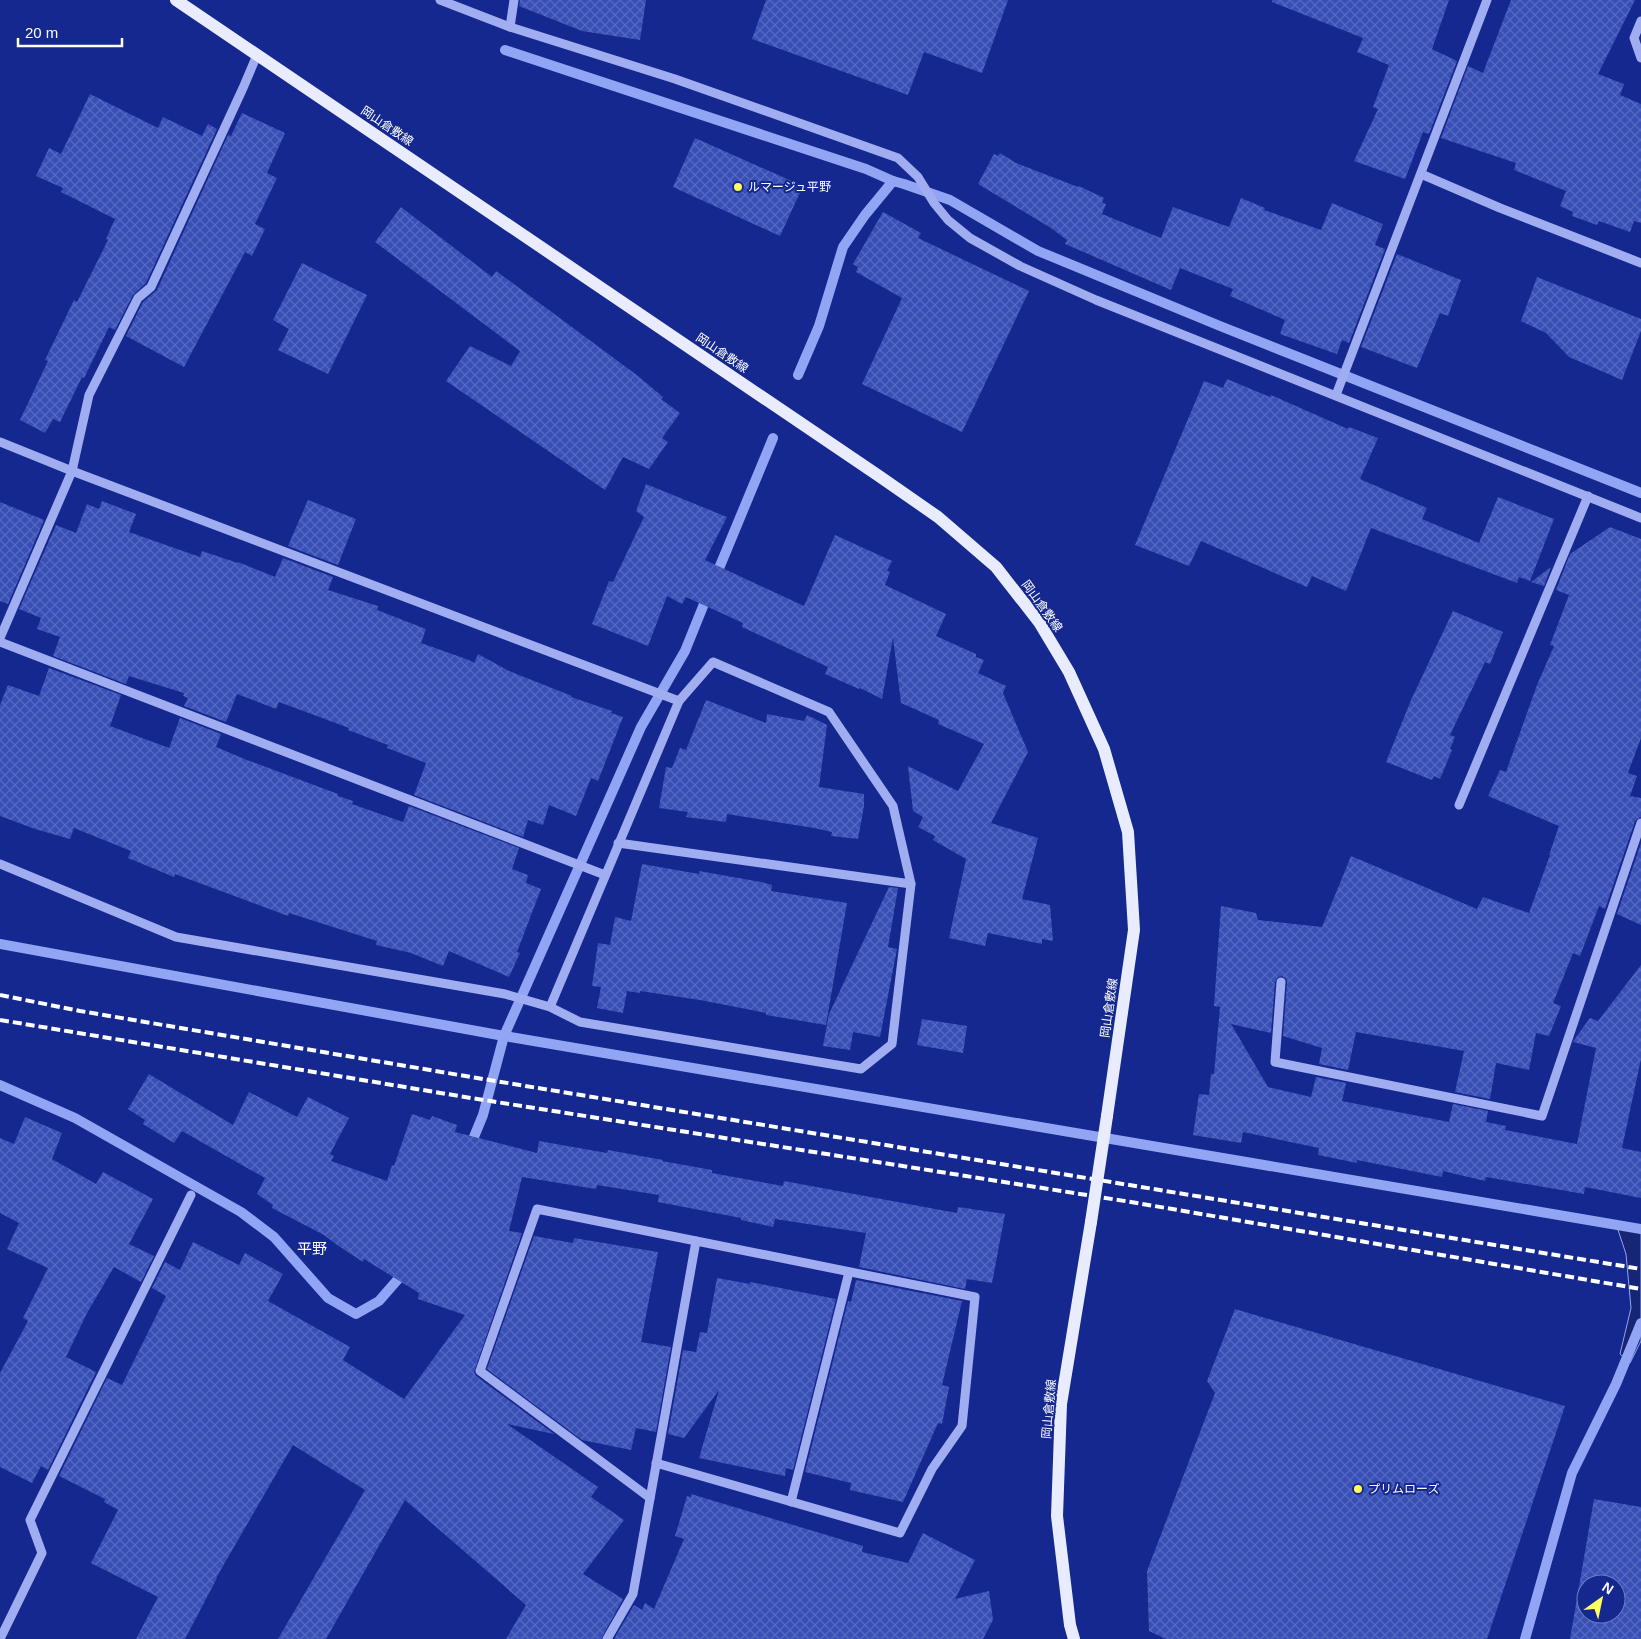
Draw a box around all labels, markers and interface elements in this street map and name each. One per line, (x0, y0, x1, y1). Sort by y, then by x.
scale bar (18, 15, 121, 47)
text: 20 m (25, 24, 58, 41)
street label: 岡山倉敷線 (358, 103, 416, 149)
place label: ルマージュ平野 (748, 180, 831, 194)
marker: ルマージュ平野 (732, 181, 744, 193)
street label: 岡山倉敷線 (693, 330, 751, 376)
street label: 岡山倉敷線 (1019, 578, 1065, 634)
street label: 岡山倉敷線 (1098, 977, 1120, 1039)
district label: 平野 (297, 1240, 327, 1257)
street label: 岡山倉敷線 (1039, 1378, 1059, 1440)
place label: プリムローズ (1368, 1482, 1439, 1496)
marker: プリムローズ (1352, 1483, 1364, 1495)
north arrow (1576, 1574, 1626, 1624)
text: N (1599, 1579, 1617, 1598)

